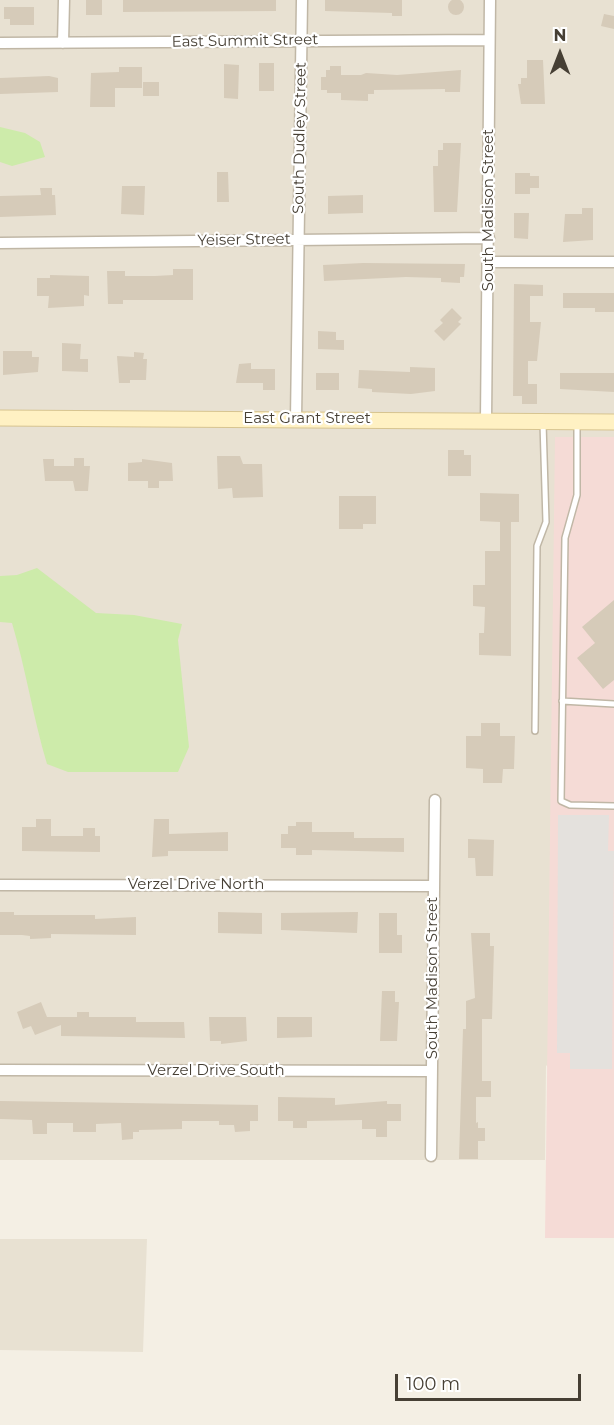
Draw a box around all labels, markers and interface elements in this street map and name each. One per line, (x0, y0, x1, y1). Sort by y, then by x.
north arrow (530, 24, 590, 84)
text: N (554, 26, 566, 45)
street label: East Summit Street (172, 31, 318, 51)
street label: South Dudley Street (290, 62, 310, 214)
street label: South Madison Street (480, 129, 498, 291)
street label: Yeiser Street (197, 230, 291, 250)
street label: East Grant Street (243, 410, 371, 428)
street label: Verzel Drive North (128, 876, 264, 894)
street label: South Madison Street (424, 897, 442, 1059)
street label: Verzel Drive South (147, 1062, 285, 1080)
scale bar (398, 1362, 584, 1400)
text: 100 m (406, 1373, 460, 1395)

